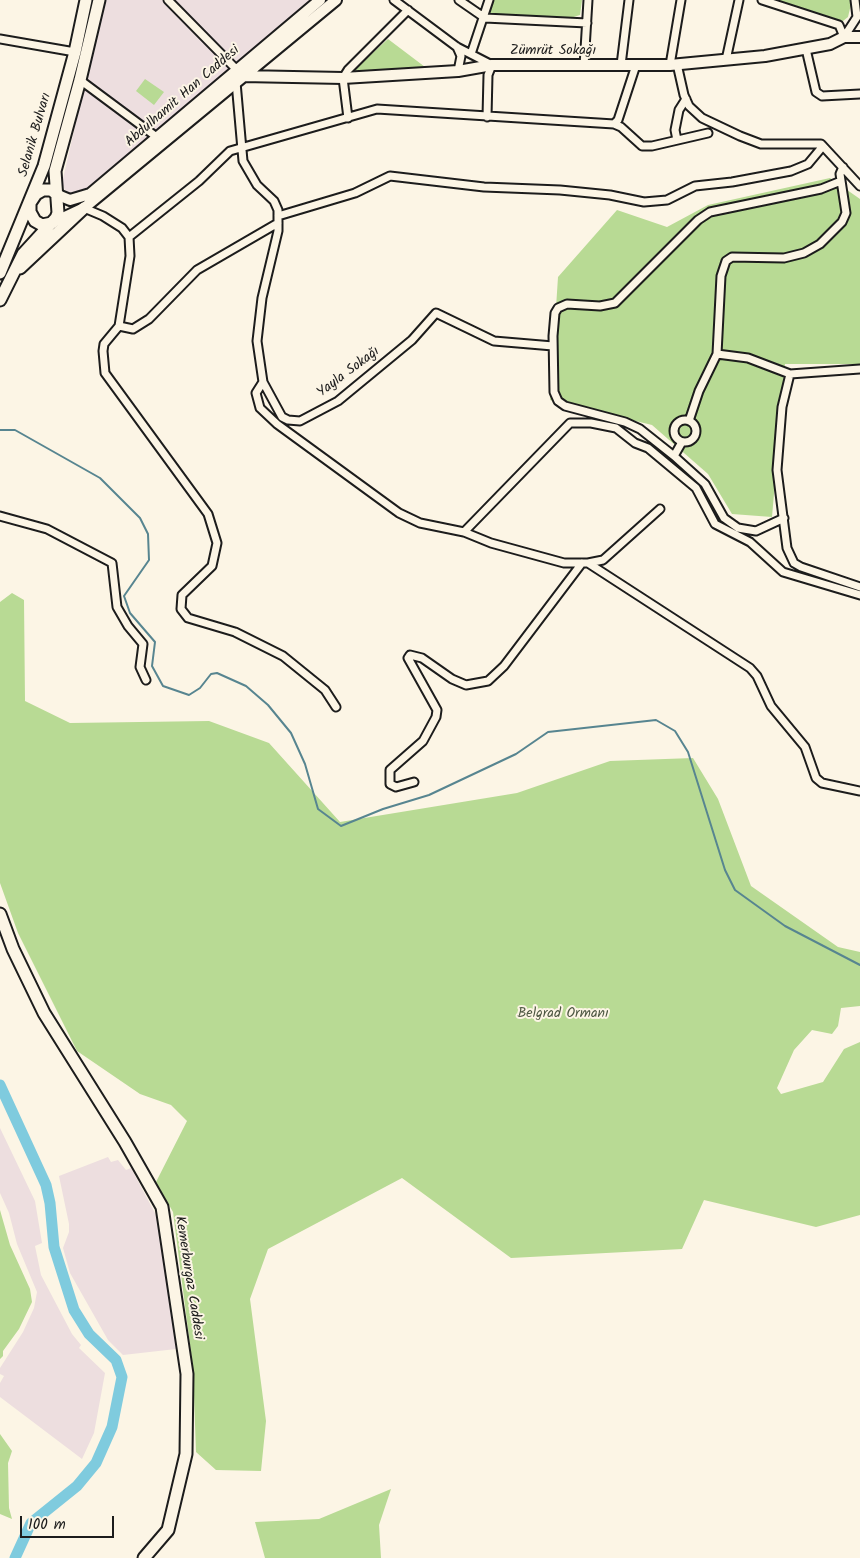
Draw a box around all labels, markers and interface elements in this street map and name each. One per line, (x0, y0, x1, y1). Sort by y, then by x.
street label: Abdulhamit Han Caddesi (122, 43, 244, 151)
street label: Zümrüt Sokağı (510, 44, 596, 60)
street label: Selanik Bulvarı (16, 91, 56, 179)
street label: Yayla Sokağı (314, 344, 384, 402)
park label: Belgrad Ormanı (517, 1007, 609, 1023)
street label: Kemerburgaz Caddesi (170, 1215, 206, 1341)
scale bar (22, 1506, 116, 1538)
text: 100 m (28, 1513, 66, 1537)

